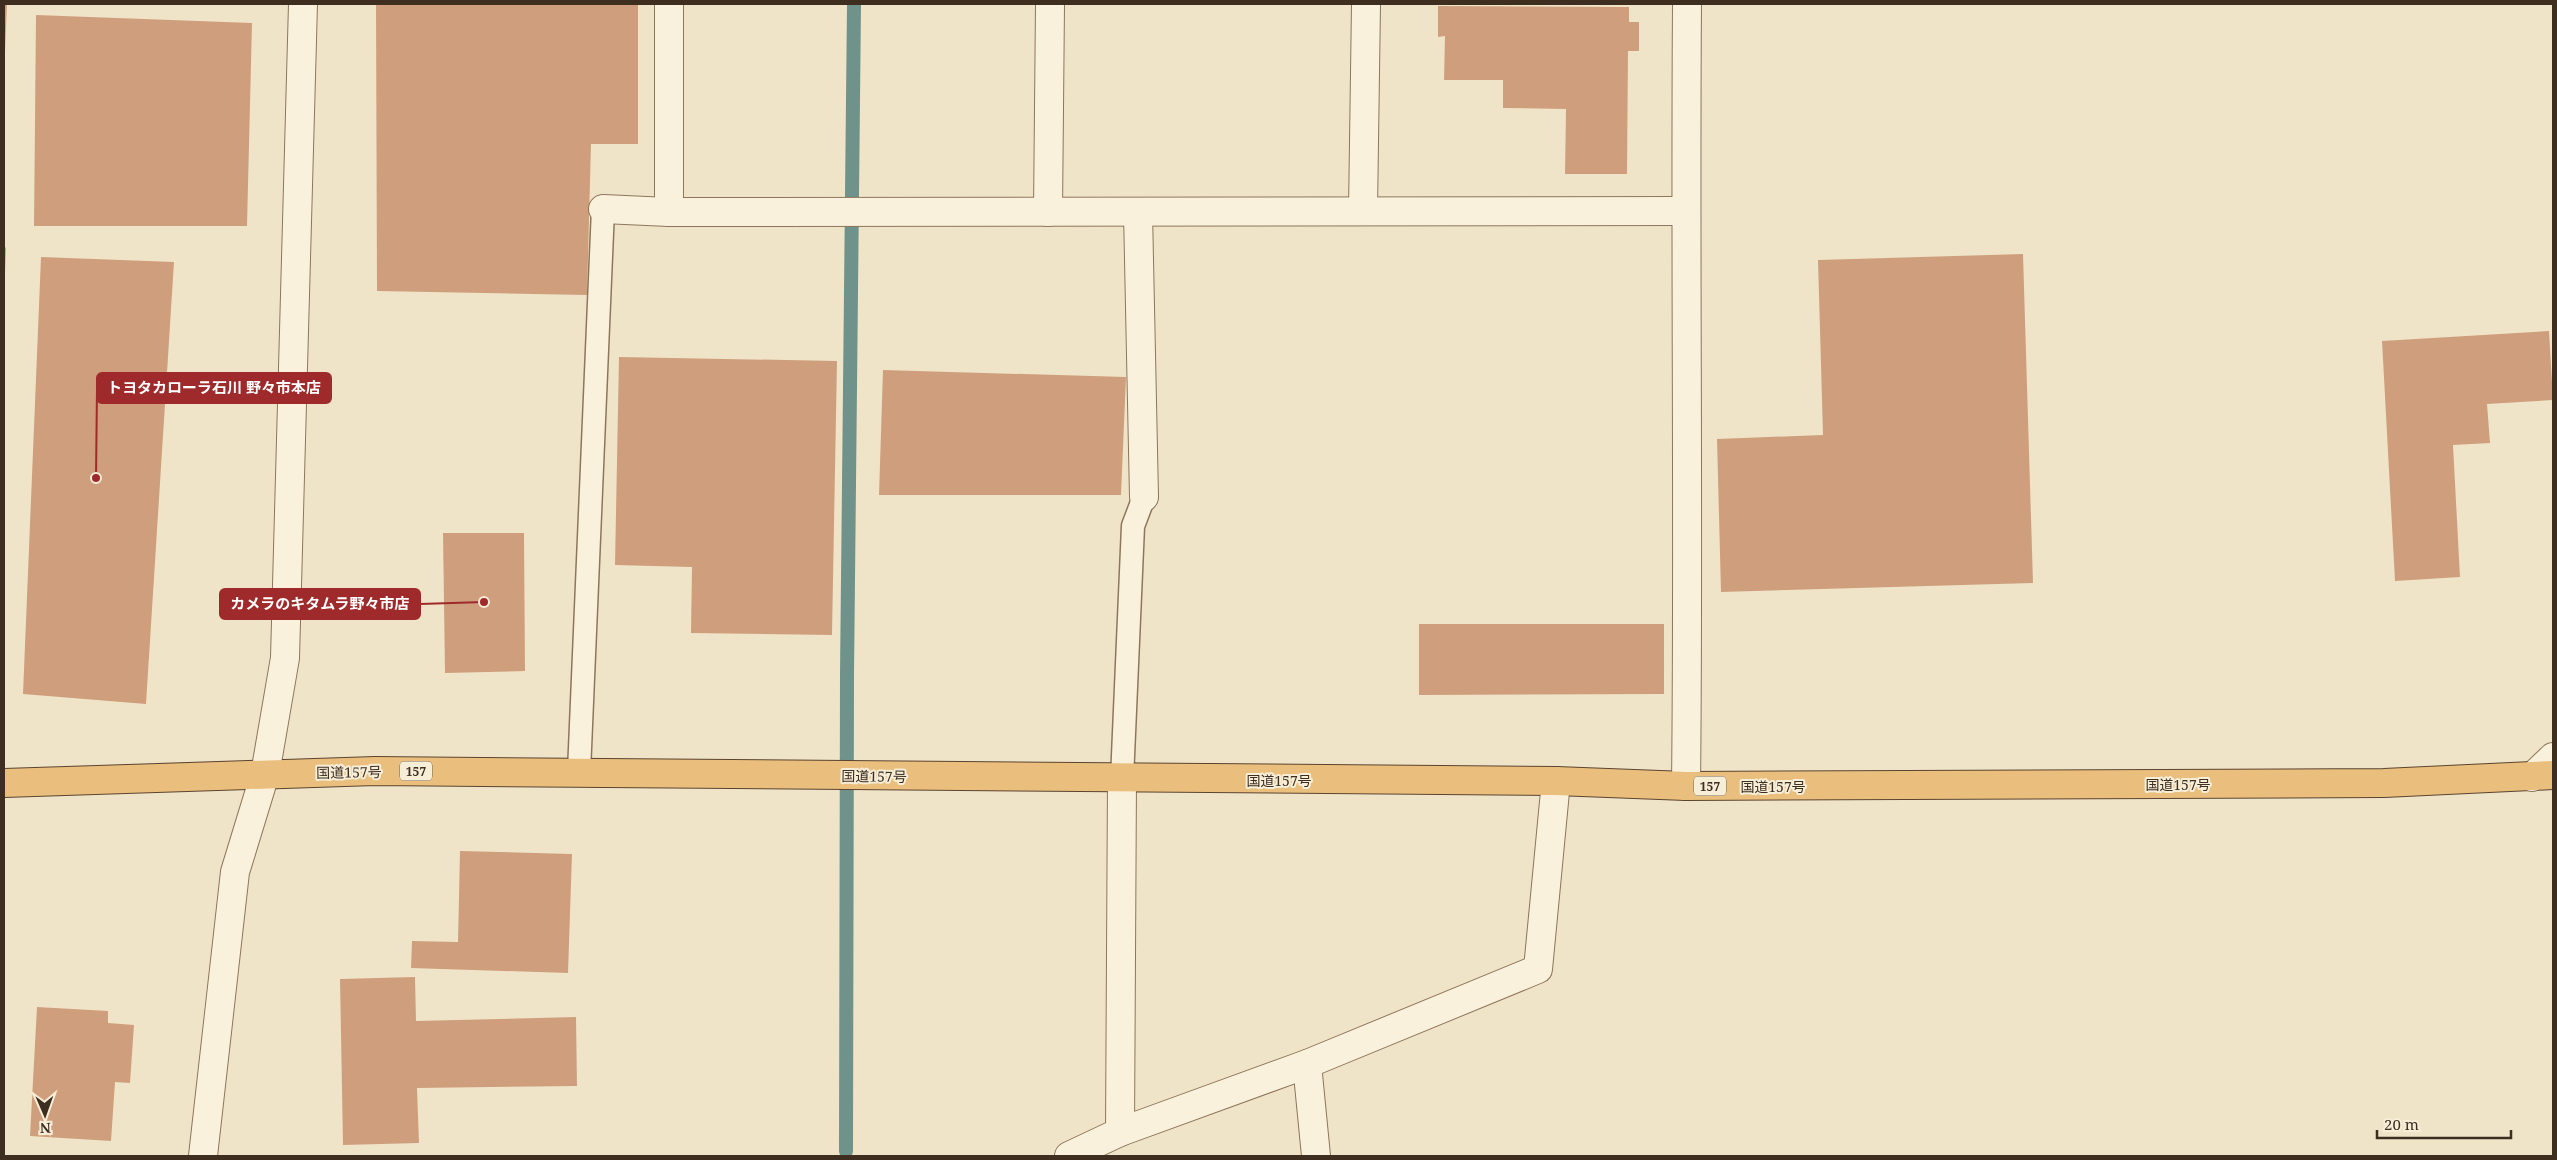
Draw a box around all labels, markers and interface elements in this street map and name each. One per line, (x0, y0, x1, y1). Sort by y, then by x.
callout: トヨタカローラ石川 野々市本店 (97, 373, 331, 403)
text: トヨタカローラ石川 野々市本店 (107, 377, 321, 397)
callout: カメラのキタムラ野々市店 (220, 589, 420, 619)
text: カメラのキタムラ野々市店 (230, 593, 410, 613)
road number: 157 (400, 761, 432, 780)
street label: 国道157号 (316, 762, 382, 782)
street label: 国道157号 (841, 766, 907, 786)
street label: 国道157号 (1246, 771, 1312, 790)
street label: 国道157号 (2145, 775, 2211, 794)
road number: 157 (1694, 776, 1726, 796)
street label: 国道157号 (1740, 777, 1806, 796)
north arrow (20, 1090, 70, 1140)
scale bar (2377, 1108, 2511, 1140)
text: 20 m (2384, 1114, 2419, 1134)
text: N (40, 1119, 51, 1138)

